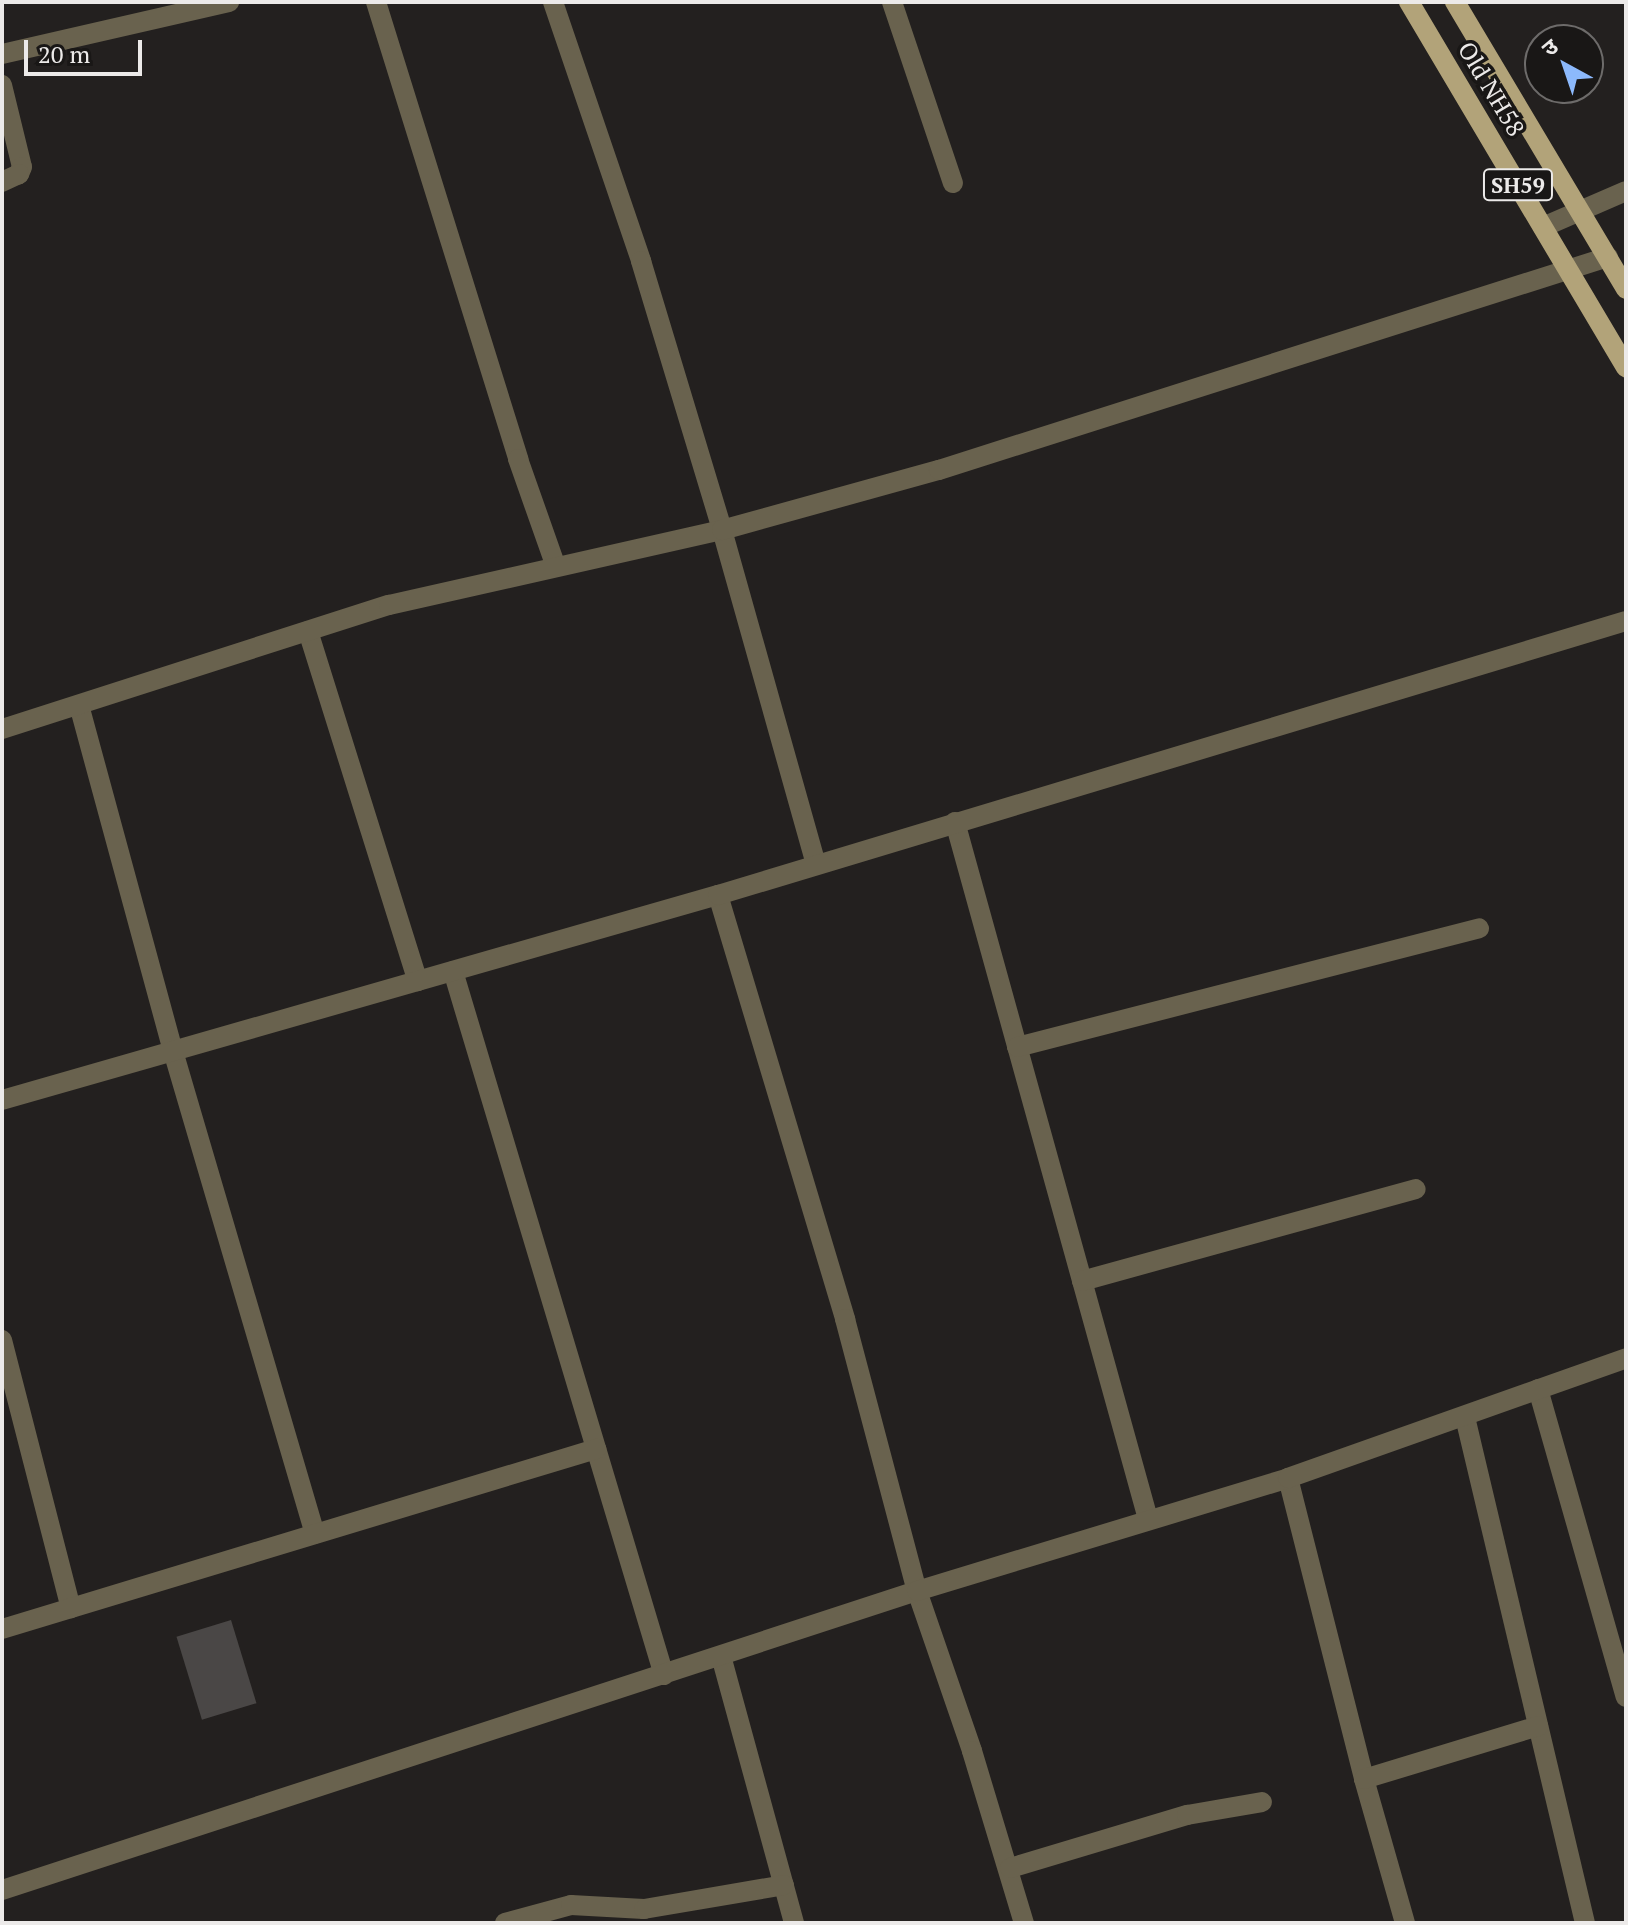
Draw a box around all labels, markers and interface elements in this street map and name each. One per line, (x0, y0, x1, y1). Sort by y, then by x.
scale bar (28, 24, 146, 74)
north arrow (1524, 24, 1604, 104)
text: उ (1535, 32, 1564, 62)
street label: Old NH58 (1452, 37, 1530, 141)
text: 20 m (38, 38, 90, 70)
road number: SH59 (1482, 167, 1554, 203)

